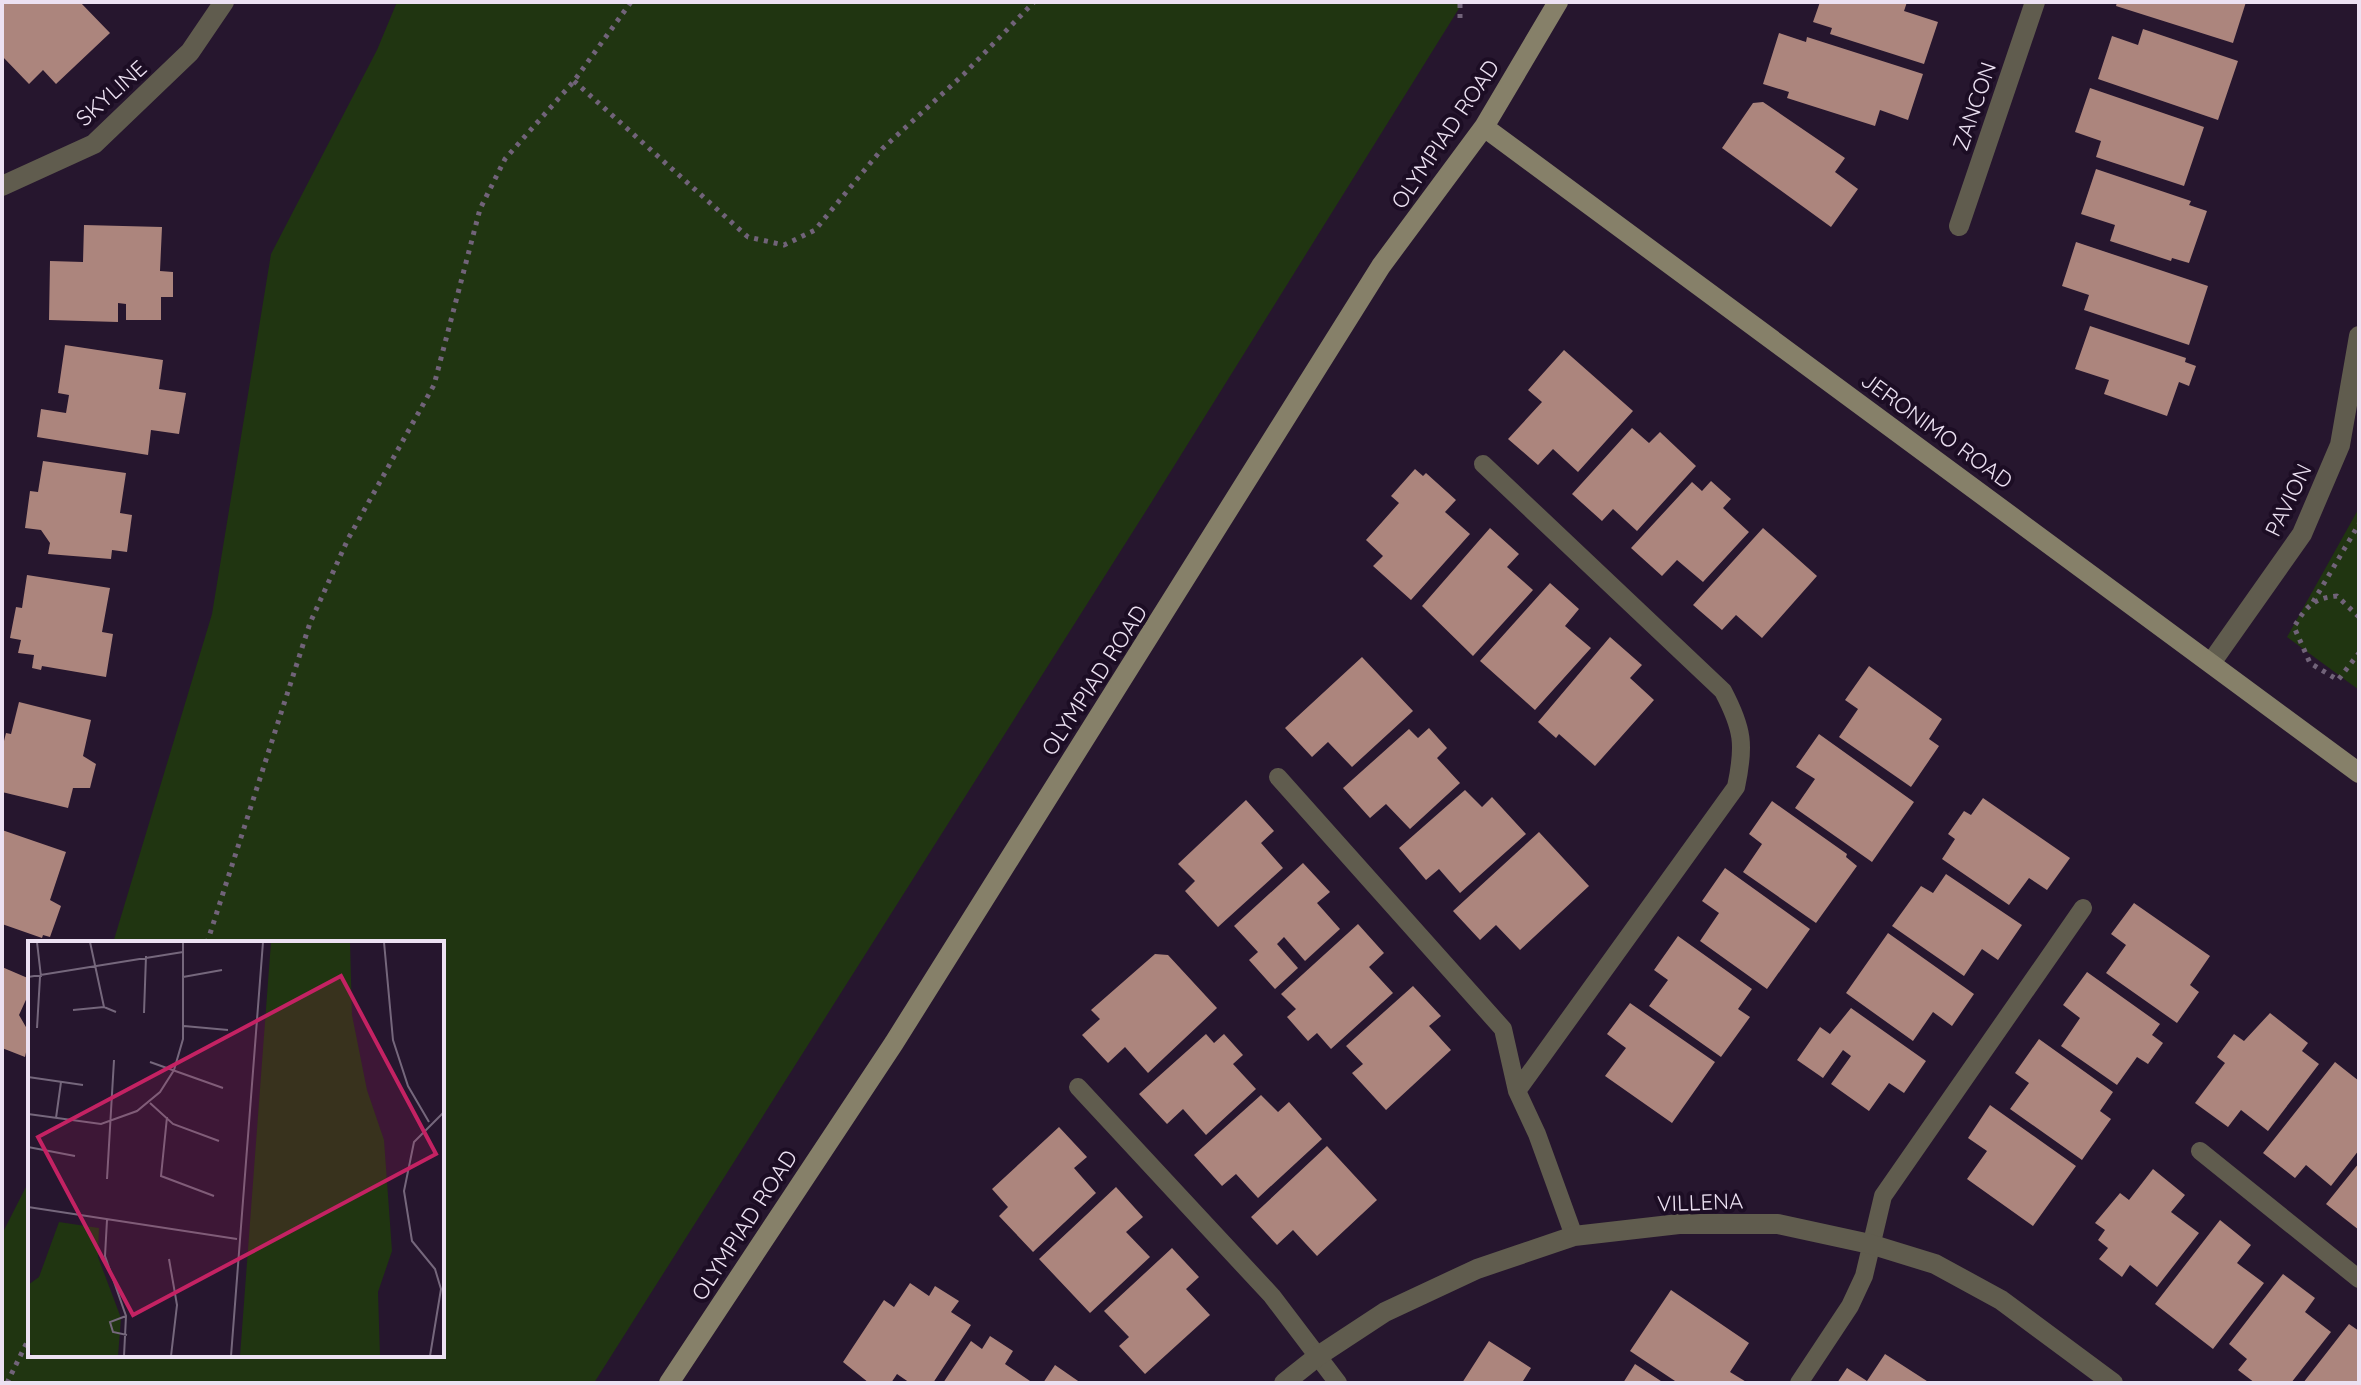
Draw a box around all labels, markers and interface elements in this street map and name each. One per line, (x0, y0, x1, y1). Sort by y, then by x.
street label: SKYLINE (70, 54, 152, 132)
street label: OLYMPIAD ROAD (1385, 54, 1505, 214)
street label: ZANCON (1946, 58, 2002, 154)
street label: JERONIMO ROAD (1856, 366, 2018, 494)
street label: PAVION (2258, 459, 2318, 541)
street label: OLYMPIAD ROAD (1035, 600, 1153, 760)
inset map (28, 941, 444, 1357)
street label: OLYMPIAD ROAD (685, 1145, 803, 1305)
street label: VILLENA (1656, 1187, 1744, 1217)

